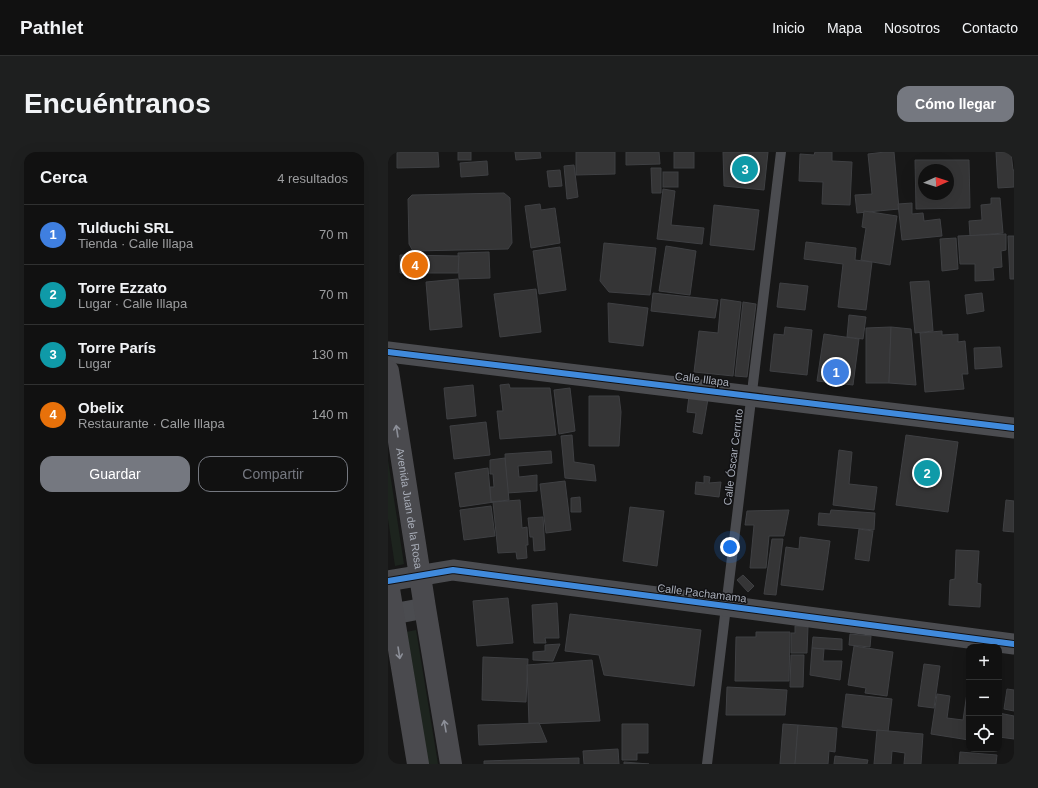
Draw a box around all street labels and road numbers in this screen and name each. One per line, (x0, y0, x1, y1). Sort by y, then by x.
street label: Calle Illapa (674, 370, 731, 388)
street label: Calle Óscar Cerruto (721, 408, 745, 506)
street label: Avenida Juan de la Rosa (394, 447, 425, 571)
street label: Calle Pachamama (657, 582, 748, 605)

